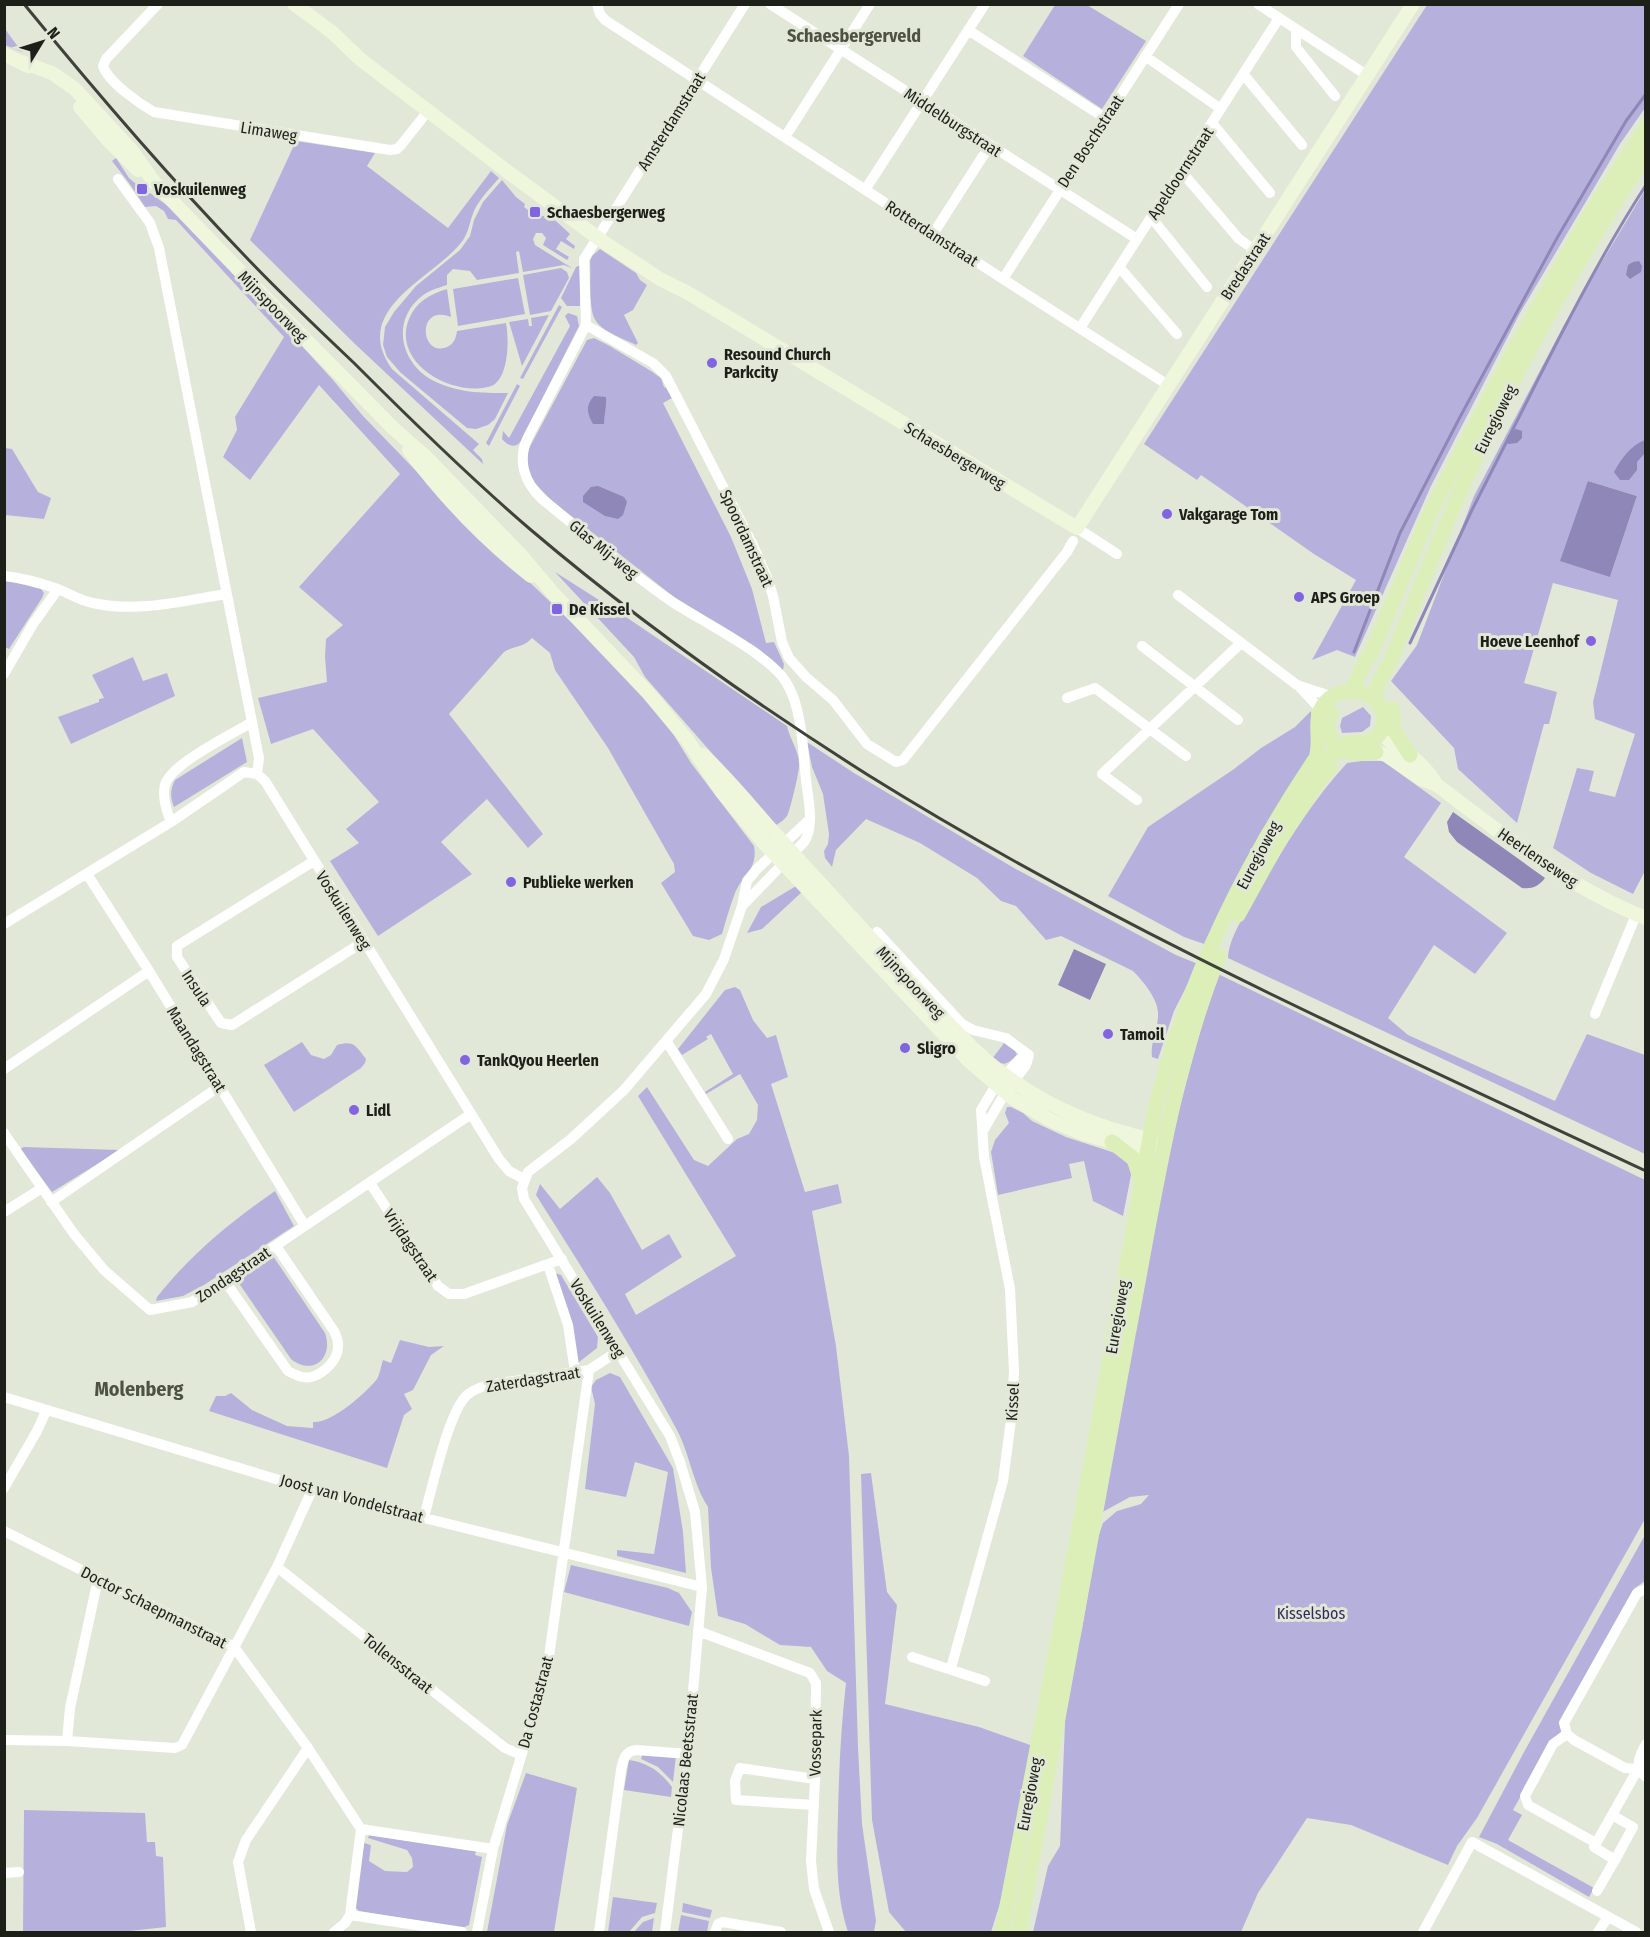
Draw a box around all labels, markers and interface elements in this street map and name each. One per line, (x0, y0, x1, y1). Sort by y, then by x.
north arrow (12, 12, 72, 72)
text: N (43, 23, 64, 43)
district label: Schaesbergerveld (787, 25, 921, 47)
street label: Amsterdamstraat (634, 68, 710, 174)
street label: Middelburgstraat (900, 84, 1006, 161)
street label: Den Boschstraat (1053, 91, 1128, 191)
street label: Limaweg (239, 118, 299, 145)
street label: Apeldoornstraat (1143, 123, 1218, 223)
place label: Voskuilenweg (153, 180, 246, 199)
marker: Voskuilenweg (135, 182, 149, 196)
street label: Rotterdamstraat (882, 196, 982, 271)
place label: Schaesbergerweg (547, 203, 665, 222)
marker: Schaesbergerweg (528, 205, 542, 219)
street label: Bredastraat (1217, 229, 1275, 303)
street label: Mijnspoorweg (234, 267, 312, 346)
place label: Resound Church Parkcity (724, 345, 831, 382)
marker: Resound Church Parkcity (705, 356, 719, 370)
street label: Euregioweg (1471, 381, 1521, 457)
street label: Schaesbergerweg (901, 418, 1009, 493)
street label: Spoordamstraat (716, 487, 778, 591)
place label: Vakgarage Tom (1178, 505, 1278, 524)
marker: Vakgarage Tom (1160, 507, 1174, 521)
street label: Glas Mij-weg (565, 516, 642, 583)
place label: APS Groep (1310, 588, 1380, 607)
marker: APS Groep (1292, 590, 1306, 604)
place label: De Kissel (569, 600, 630, 619)
marker: De Kissel (550, 602, 564, 616)
place label: Hoeve Leenhof (1480, 632, 1581, 651)
marker: Hoeve Leenhof (1584, 634, 1598, 648)
street label: Euregioweg (1233, 817, 1285, 893)
street label: Heerlenseweg (1494, 824, 1582, 891)
street label: Voskuilenweg (312, 867, 375, 953)
place label: Publieke werken (523, 873, 634, 892)
marker: Publieke werken (504, 875, 518, 889)
street label: Mijnspoorweg (872, 942, 949, 1023)
street label: Insula (178, 966, 216, 1010)
street label: Maandagstraat (163, 1003, 231, 1096)
place label: Tamoil (1120, 1025, 1165, 1044)
marker: Tamoil (1101, 1027, 1115, 1041)
place label: Sligro (917, 1039, 956, 1058)
marker: Sligro (898, 1041, 912, 1055)
place label: TankQyou Heerlen (477, 1051, 599, 1070)
marker: TankQyou Heerlen (458, 1053, 472, 1067)
place label: Lidl (366, 1101, 391, 1120)
marker: Lidl (347, 1103, 361, 1117)
street label: Vrijdagstraat (379, 1205, 442, 1286)
street label: Zondagstraat (192, 1242, 275, 1306)
street label: Voskuilenweg (566, 1275, 629, 1361)
street label: Euregioweg (1102, 1278, 1133, 1355)
street label: Zaterdagstraat (485, 1363, 582, 1396)
district label: Molenberg (94, 1377, 184, 1401)
street label: Kissel (1002, 1382, 1023, 1422)
street label: Joost van Vondelstraat (278, 1470, 426, 1527)
street label: Doctor Schaepmanstraat (78, 1562, 231, 1653)
park label: Kisselsbos (1277, 1604, 1346, 1623)
street label: Tollensstraat (359, 1629, 437, 1698)
street label: Da Costastraat (514, 1653, 557, 1750)
street label: Nicolaas Beetsstraat (669, 1692, 702, 1827)
street label: Vossepark (805, 1709, 826, 1777)
street label: Euregioweg (1013, 1755, 1046, 1832)

